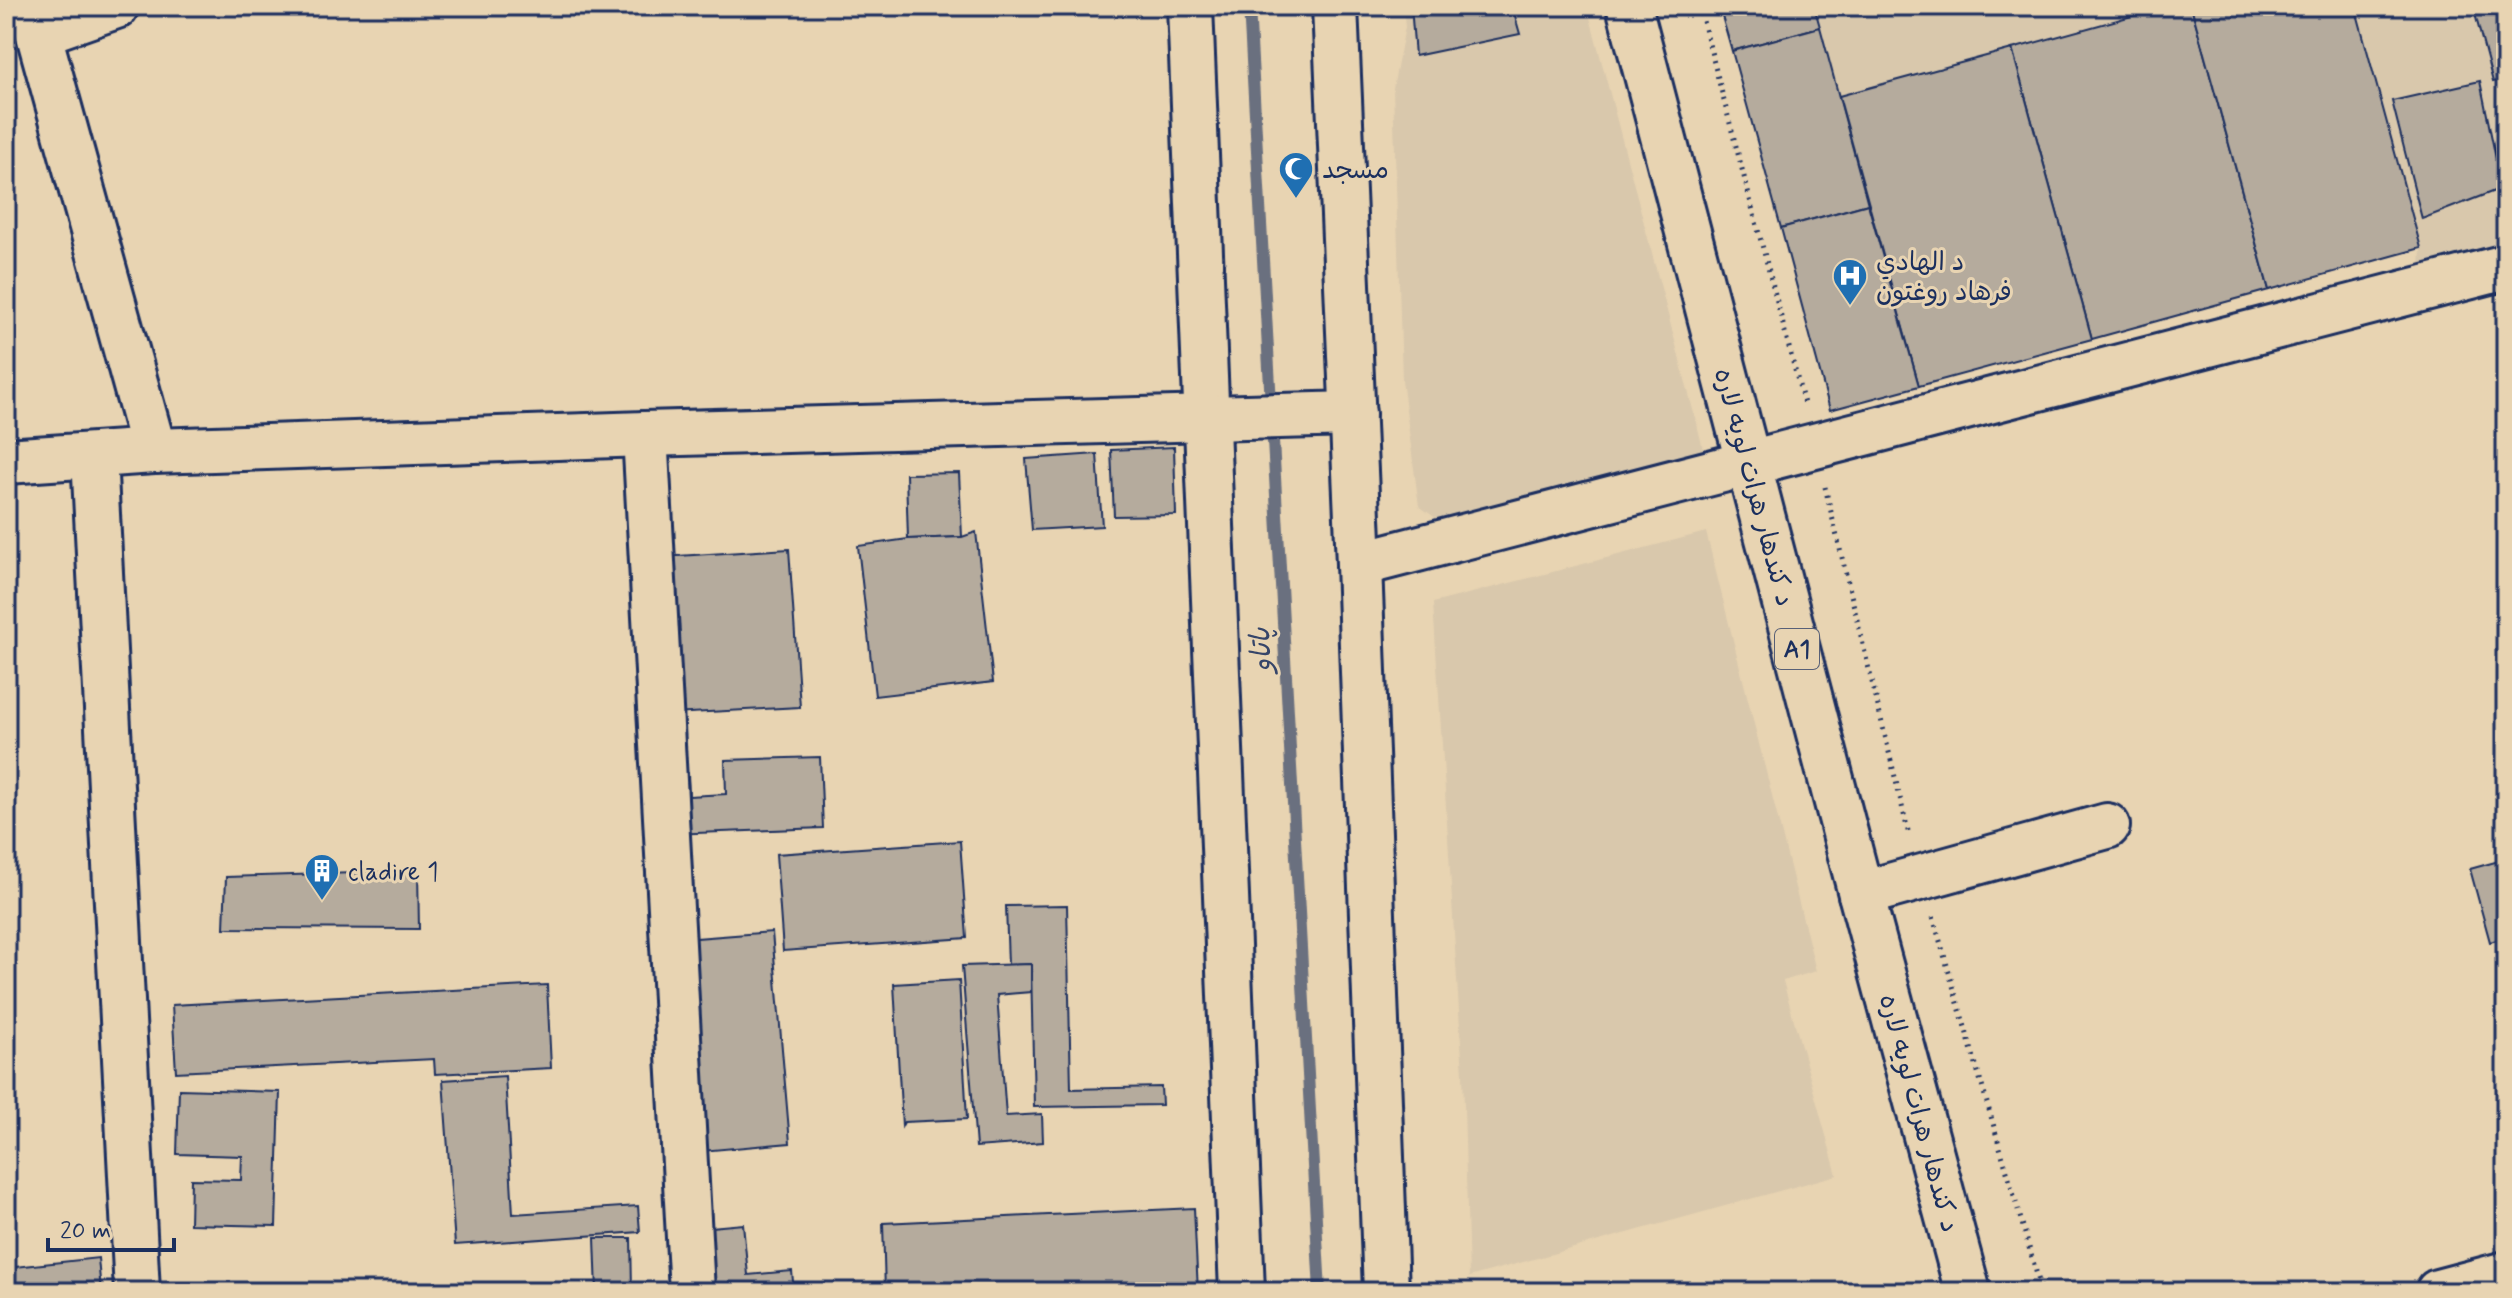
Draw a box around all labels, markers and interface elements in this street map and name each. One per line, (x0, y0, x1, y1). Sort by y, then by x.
mosque icon: مسجد (1277, 150, 1315, 200)
place label: مسجد (1322, 154, 1389, 188)
place label: د الهادي فرهاد روغتون (1876, 246, 2012, 310)
hospital icon: د الهادي فرهاد روغتون (1831, 257, 1869, 307)
street label: د کندهار هرات لویه لاره (1705, 365, 1801, 610)
water label: پاتاو (1243, 626, 1282, 677)
road number: A1 (1775, 629, 1819, 669)
building icon: cladire 1 (303, 852, 341, 902)
place label: cladire 1 (348, 856, 439, 890)
street label: د کندهار هرات لویه لاره (1870, 991, 1966, 1236)
scale bar (48, 1202, 174, 1252)
text: 20 m (60, 1216, 111, 1247)

